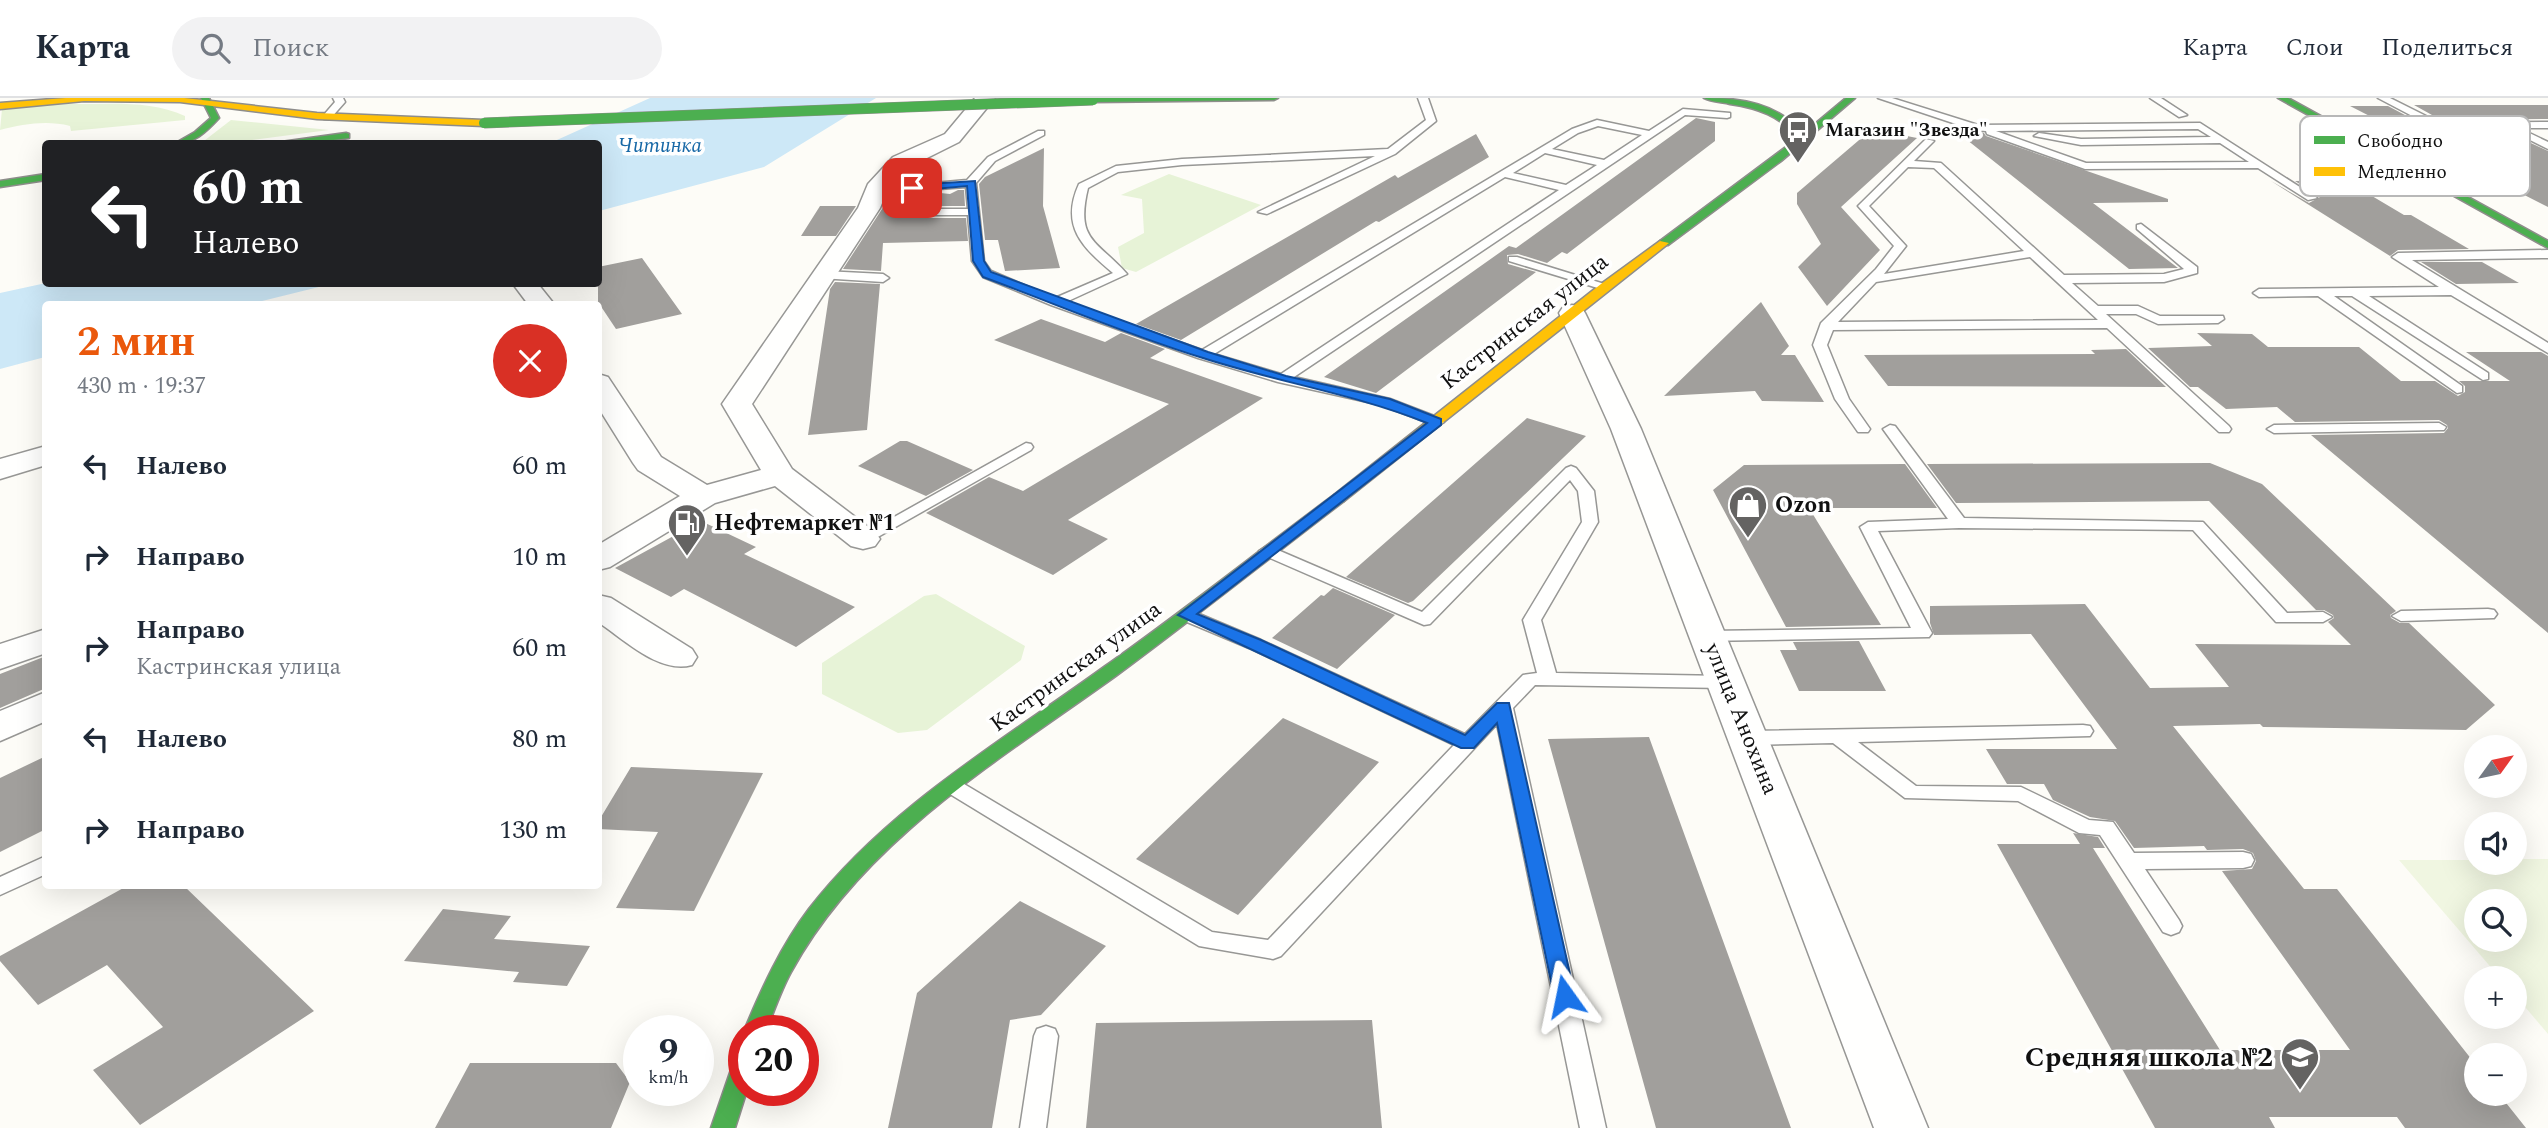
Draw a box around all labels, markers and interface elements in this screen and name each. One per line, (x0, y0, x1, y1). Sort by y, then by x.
search box (172, 17, 662, 80)
text: Карта (35, 23, 130, 73)
text: Поиск (252, 28, 329, 68)
icon: search (196, 29, 234, 67)
text: Карта (2182, 30, 2248, 66)
text: Слои (2286, 30, 2343, 66)
text: Поделиться (2381, 30, 2513, 66)
bus stop icon: Магазин "Звезда" (1777, 109, 1819, 164)
place label: Магазин "Звезда" (1825, 116, 1988, 145)
legend (2300, 116, 2530, 196)
text: Свободно (2357, 127, 2443, 156)
water label: Читинка (618, 130, 702, 162)
text: 60 m (192, 151, 303, 226)
pin (882, 158, 942, 218)
text: Медленно (2357, 158, 2447, 187)
icon: left (77, 168, 168, 259)
icon: arrive (893, 169, 931, 207)
text: Налево (192, 219, 300, 268)
street label: Кастринская улица (1433, 245, 1617, 399)
text: 2 мин (77, 311, 195, 374)
button: close (493, 324, 567, 398)
text: 430 m · 19:37 (77, 369, 206, 404)
text: Налево (136, 446, 227, 486)
text: 60 m (512, 446, 567, 486)
icon: left (77, 447, 115, 485)
shop icon: Ozon (1727, 484, 1769, 539)
place label: Ozon (1775, 488, 1831, 523)
fuel station icon: Нефтемаркет №1 (666, 502, 708, 557)
place label: Нефтемаркет №1 (714, 506, 895, 541)
text: Направо (136, 537, 245, 577)
text: 10 m (512, 537, 567, 577)
icon: right (77, 538, 115, 576)
street label: Кастринская улица (983, 593, 1169, 741)
text: Направо (136, 610, 245, 650)
text: 60 m (512, 628, 567, 668)
icon: right (77, 629, 115, 667)
street label: улица Анохина (1694, 637, 1787, 800)
text: Кастринская улица (136, 650, 341, 685)
text: Налево (136, 719, 227, 759)
text: 80 m (512, 719, 567, 759)
icon: left (77, 720, 115, 758)
north arrow (2464, 735, 2527, 798)
map controls (2464, 735, 2527, 1106)
text: Направо (136, 810, 245, 850)
text: 130 m (499, 810, 567, 850)
icon: right (77, 811, 115, 849)
button: sound (2464, 812, 2527, 875)
button: search (2464, 889, 2527, 952)
position arrow (1528, 959, 1602, 1033)
button: + (2464, 966, 2527, 1029)
speed limit sign: 20 (728, 1015, 819, 1106)
text: 9 (659, 1025, 678, 1078)
place label: Средняя школа №2 (2025, 1036, 2273, 1079)
school or university icon: Средняя школа №2 (2279, 1036, 2321, 1091)
button: − (2464, 1043, 2527, 1106)
text: km/h (648, 1064, 689, 1091)

